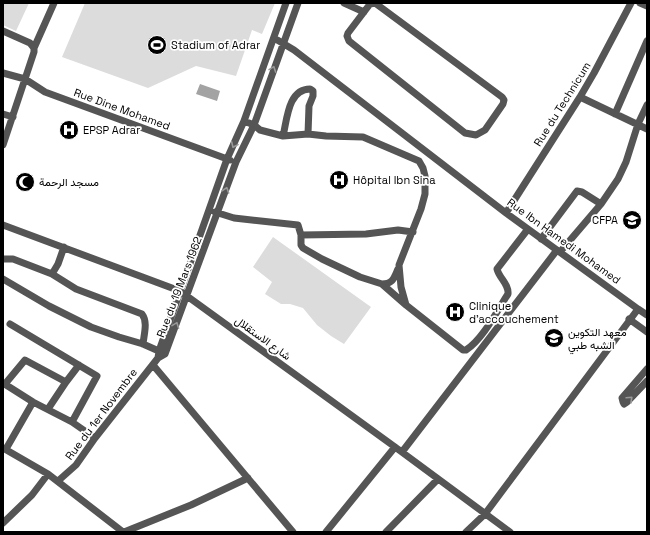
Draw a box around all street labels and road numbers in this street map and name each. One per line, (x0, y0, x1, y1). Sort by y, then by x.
street label: Rue du Technicum (530, 59, 594, 149)
street label: Rue Dine Mohamed (72, 85, 172, 133)
street label: Rue Ibn Hamedi Mohamed (505, 195, 623, 287)
street label: Rue du 19 Mars 1962 (153, 234, 205, 339)
street label: شارع الاستقلال (232, 313, 294, 364)
street label: Rue du 1er Novembre (62, 366, 140, 462)

